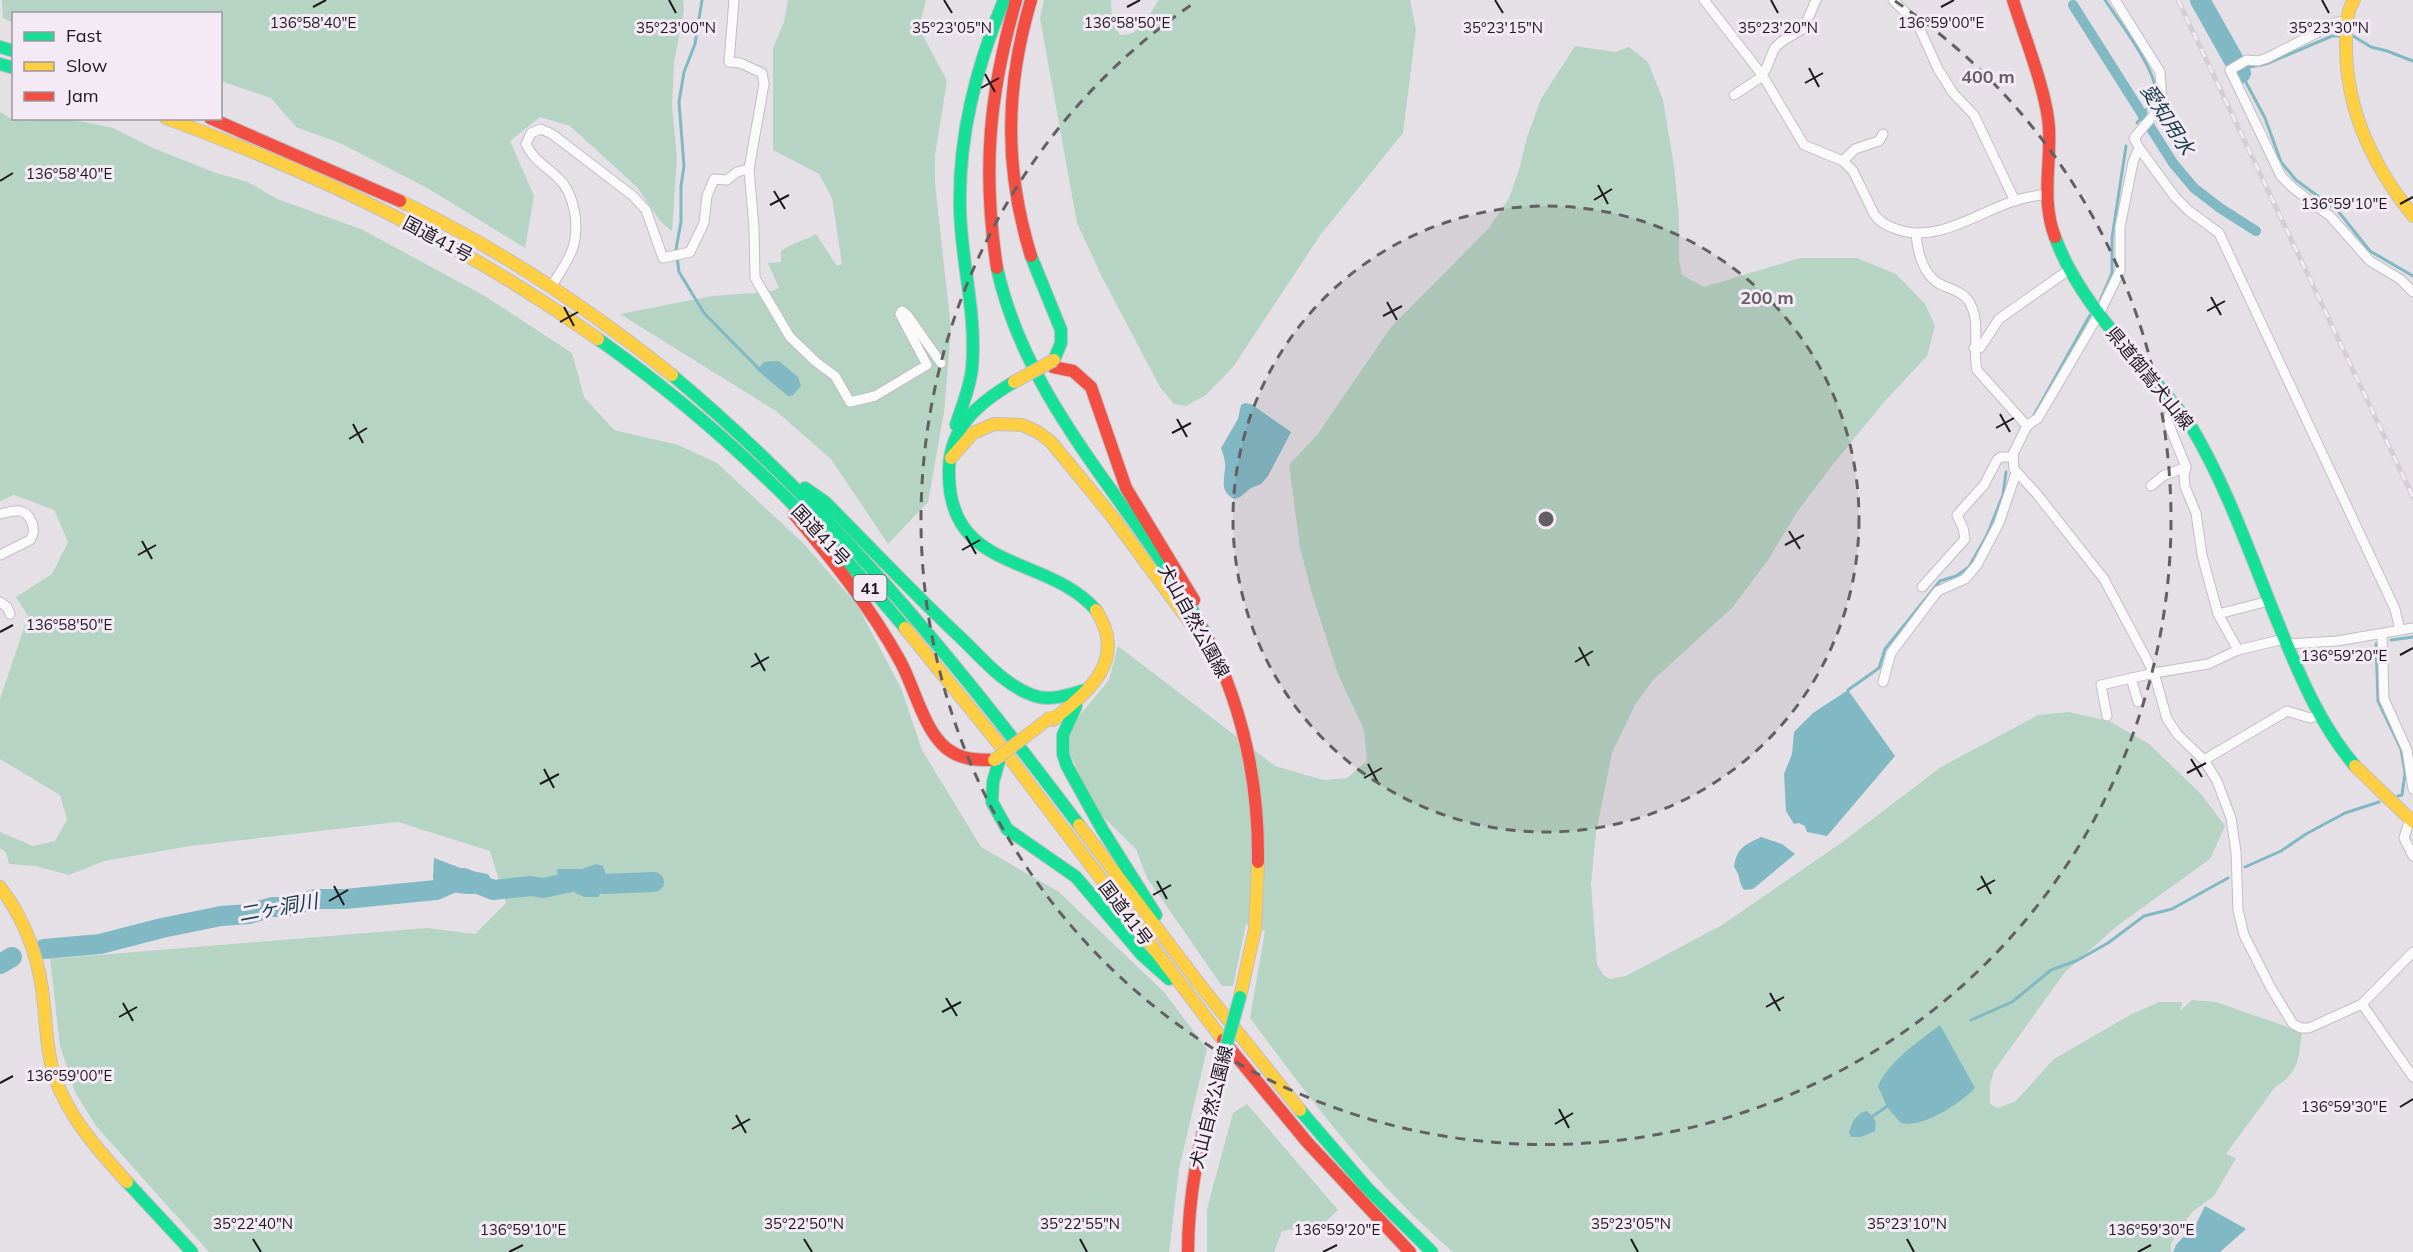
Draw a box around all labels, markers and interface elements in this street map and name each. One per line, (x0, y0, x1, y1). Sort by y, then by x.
legend (12, 12, 222, 120)
text: 136°58'40"E (270, 13, 356, 32)
text: 136°58'50"E (1084, 13, 1170, 32)
text: 136°59'00"E (1898, 13, 1984, 32)
text: 35°23'00"N (636, 18, 716, 37)
text: 35°23'05"N (912, 18, 992, 37)
text: 35°23'15"N (1463, 18, 1543, 37)
text: 35°23'20"N (1738, 18, 1818, 37)
text: 35°23'30"N (2289, 18, 2369, 37)
text: Fast (66, 24, 102, 47)
text: Slow (66, 54, 108, 77)
text: 400 m (1961, 65, 2015, 88)
water label: 愛知用水 (2136, 79, 2201, 161)
text: Jam (66, 84, 99, 107)
text: 136°58'40"E (26, 164, 112, 183)
text: 136°59'10"E (2301, 194, 2387, 213)
street label: 国道41号 (399, 211, 477, 267)
text: 200 m (1740, 286, 1794, 309)
street label: 県道御嵩犬山線 (2101, 322, 2199, 434)
street label: 国道41号 (787, 500, 855, 570)
centre of rings (1536, 509, 1556, 529)
street label: 犬山自然公園線 (1153, 560, 1235, 682)
road number: 41 (854, 575, 886, 601)
text: 136°58'50"E (26, 615, 112, 634)
text: 136°59'20"E (2301, 646, 2387, 665)
street label: 国道41号 (1094, 876, 1158, 950)
water label: 二ヶ洞川 (236, 887, 322, 926)
street label: 犬山自然公園線 (1185, 1043, 1237, 1171)
text: 136°59'00"E (26, 1066, 112, 1085)
text: 136°59'30"E (2301, 1097, 2387, 1116)
text: 35°22'40"N (213, 1214, 293, 1233)
text: 35°22'50"N (764, 1214, 844, 1233)
text: 35°22'55"N (1040, 1214, 1120, 1233)
text: 35°23'05"N (1591, 1214, 1671, 1233)
text: 35°23'10"N (1867, 1214, 1947, 1233)
text: 136°59'10"E (480, 1220, 566, 1239)
text: 136°59'20"E (1294, 1220, 1380, 1239)
text: 136°59'30"E (2108, 1220, 2194, 1239)

